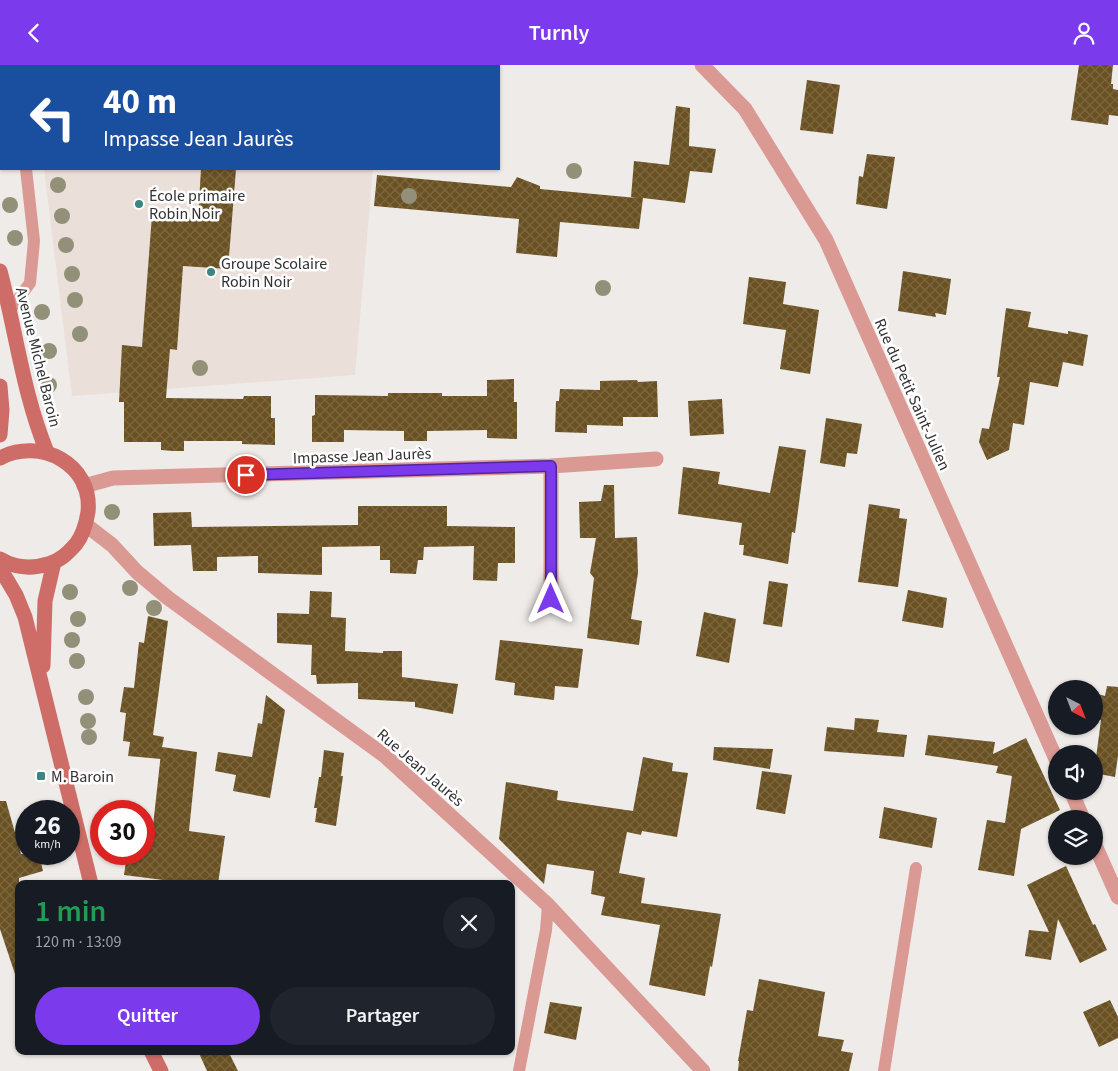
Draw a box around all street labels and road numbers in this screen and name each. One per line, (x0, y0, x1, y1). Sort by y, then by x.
street label: Avenue Michel Baroin (10, 285, 66, 430)
street label: Rue du Petit Saint-Julien (869, 315, 956, 474)
street label: Impasse Jean Jaurès (292, 443, 432, 469)
street label: Rue Jean Jaurès (372, 724, 469, 812)

